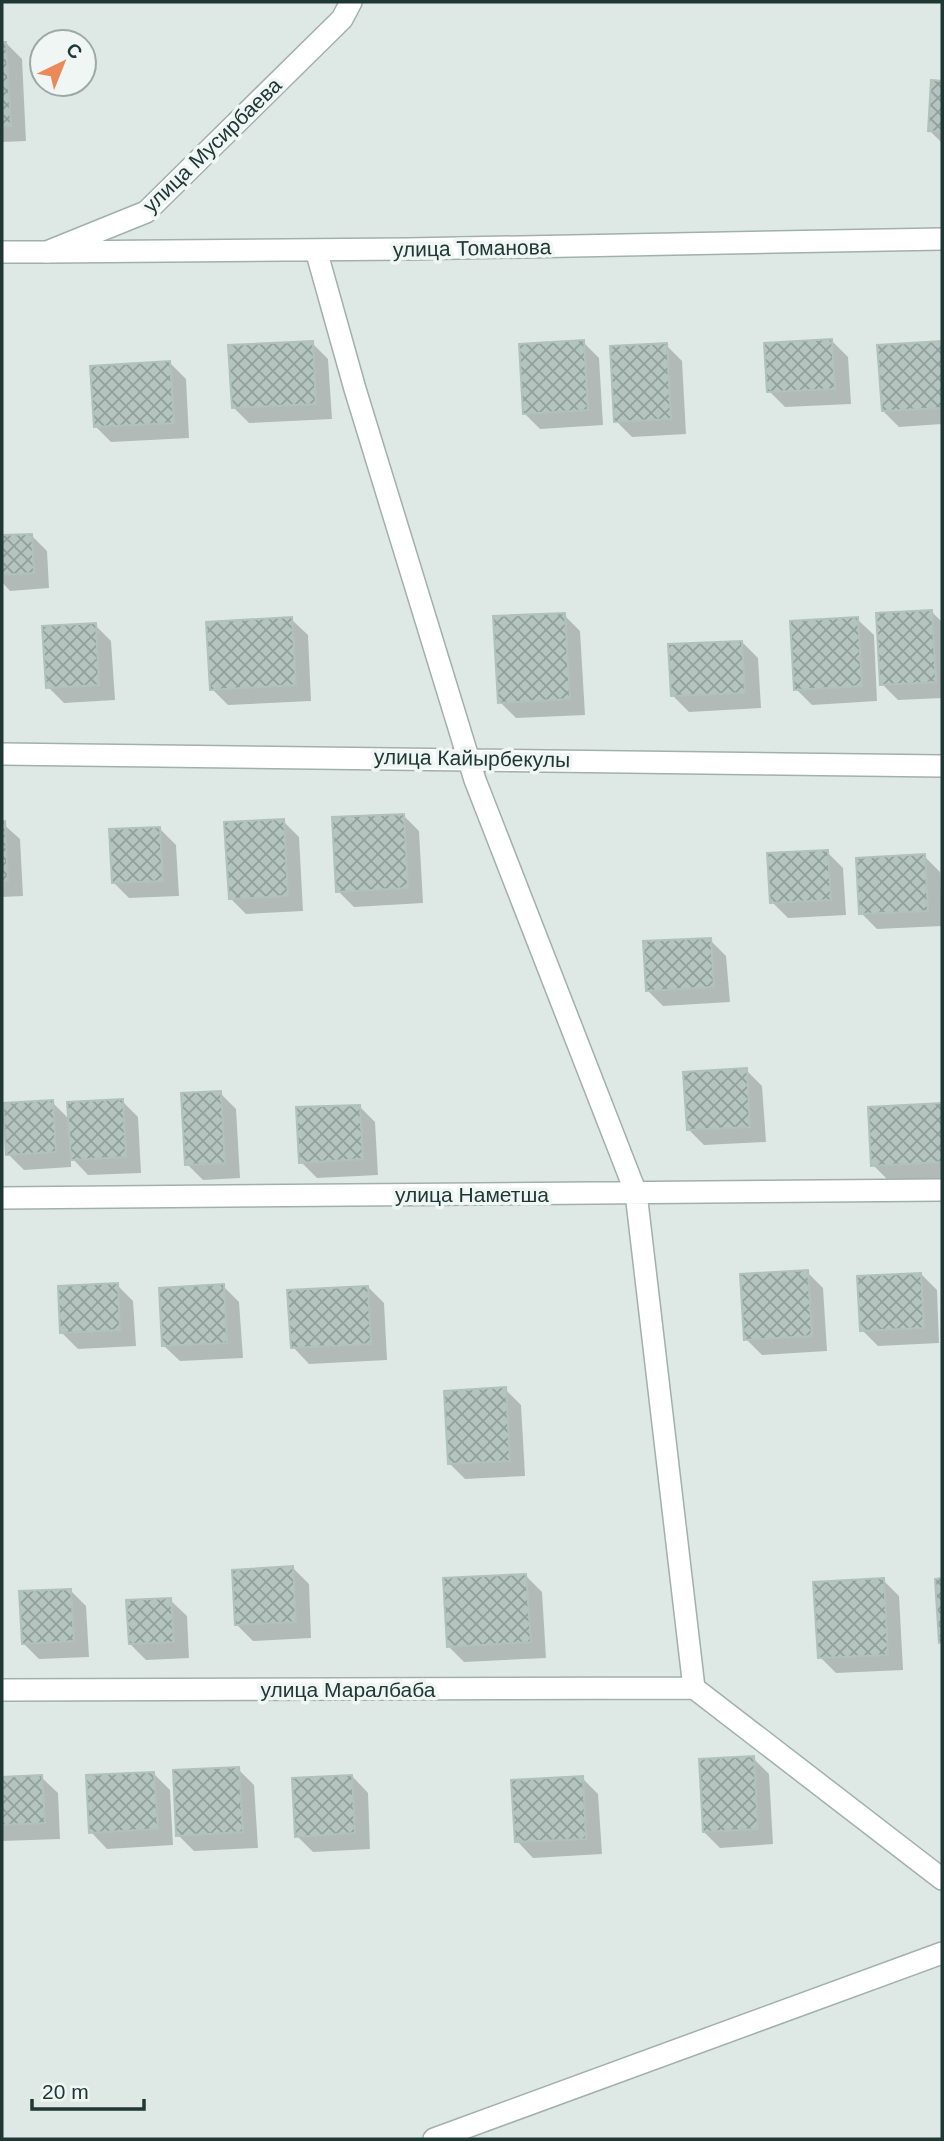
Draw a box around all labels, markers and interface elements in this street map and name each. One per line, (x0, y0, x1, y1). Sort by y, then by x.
north arrow (28, 28, 98, 98)
text: С (62, 39, 87, 63)
street label: улица Мусирбаева (138, 73, 286, 217)
street label: улица Томанова (393, 235, 552, 261)
street label: улица Кайырбекулы (374, 745, 570, 771)
street label: улица Наметша (395, 1183, 549, 1206)
street label: улица Маралбаба (260, 1678, 436, 1701)
scale bar (32, 2068, 144, 2112)
text: 20 m (42, 2080, 89, 2103)

